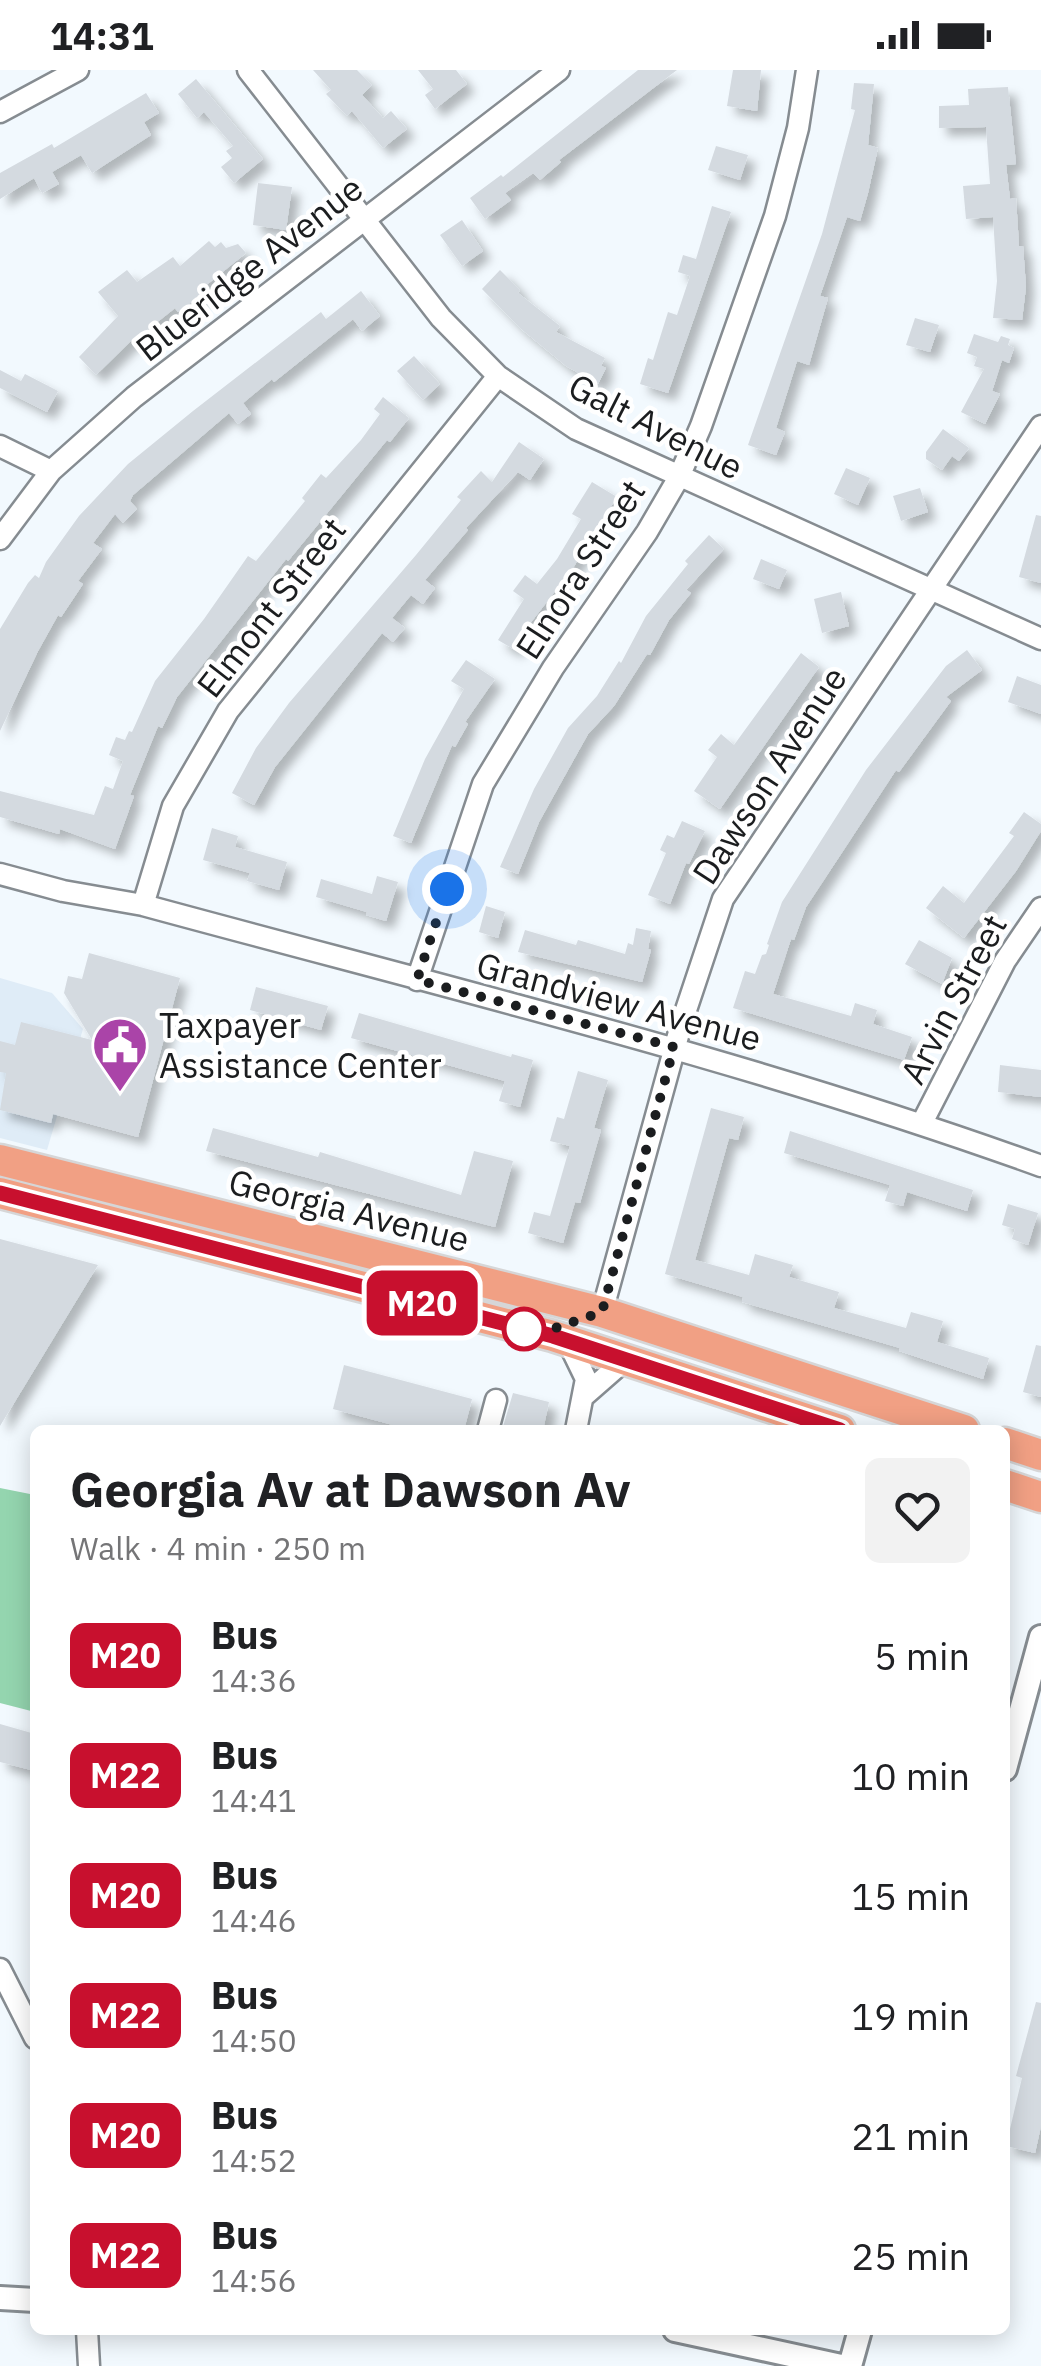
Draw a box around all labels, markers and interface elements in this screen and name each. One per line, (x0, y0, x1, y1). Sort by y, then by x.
text: 14:31 (50, 11, 154, 60)
street label: Blueridge Avenue (126, 165, 372, 371)
street label: Galt Avenue (561, 362, 751, 490)
street label: Elnora Street (505, 470, 655, 668)
street label: Elmont Street (186, 508, 356, 706)
street label: Dawson Avenue (681, 657, 857, 893)
your location (422, 864, 472, 914)
street label: Arvin Street (889, 906, 1017, 1092)
street label: Grandview Avenue (472, 941, 766, 1061)
place label: Taxpayer Assistance Center (159, 1002, 442, 1088)
public building icon: Taxpayer Assistance Center (90, 1015, 150, 1094)
street label: Georgia Avenue (224, 1158, 474, 1262)
line badge: M20 (364, 1270, 480, 1336)
text: M20 (387, 1280, 457, 1326)
unlabelled marker (503, 1308, 545, 1350)
text: Georgia Av at Dawson Av (70, 1458, 631, 1520)
button: heart (865, 1458, 970, 1563)
text: Walk · 4 min · 250 m (70, 1527, 366, 1569)
text: Bus (211, 1610, 278, 1659)
text: 5 min (874, 1631, 970, 1680)
text: M20 (90, 1632, 161, 1678)
text: 14:36 (211, 1659, 297, 1701)
text: Bus (211, 1730, 278, 1779)
text: 10 min (851, 1751, 970, 1800)
text: M22 (90, 1752, 161, 1798)
text: 14:41 (211, 1779, 297, 1821)
text: Bus (211, 1850, 278, 1899)
text: 15 min (851, 1871, 970, 1920)
text: M20 (90, 1872, 161, 1918)
text: 14:46 (211, 1899, 297, 1941)
text: Bus (211, 1970, 278, 2019)
text: 19 min (851, 1991, 970, 2040)
text: M22 (90, 1992, 161, 2038)
text: 14:50 (211, 2019, 297, 2061)
text: Bus (211, 2090, 278, 2139)
text: 21 min (851, 2111, 970, 2160)
text: M20 (90, 2112, 161, 2158)
text: 14:52 (211, 2139, 297, 2181)
text: Bus (211, 2210, 278, 2259)
text: 25 min (851, 2231, 970, 2280)
text: M22 (90, 2232, 161, 2278)
text: 14:56 (211, 2259, 297, 2301)

